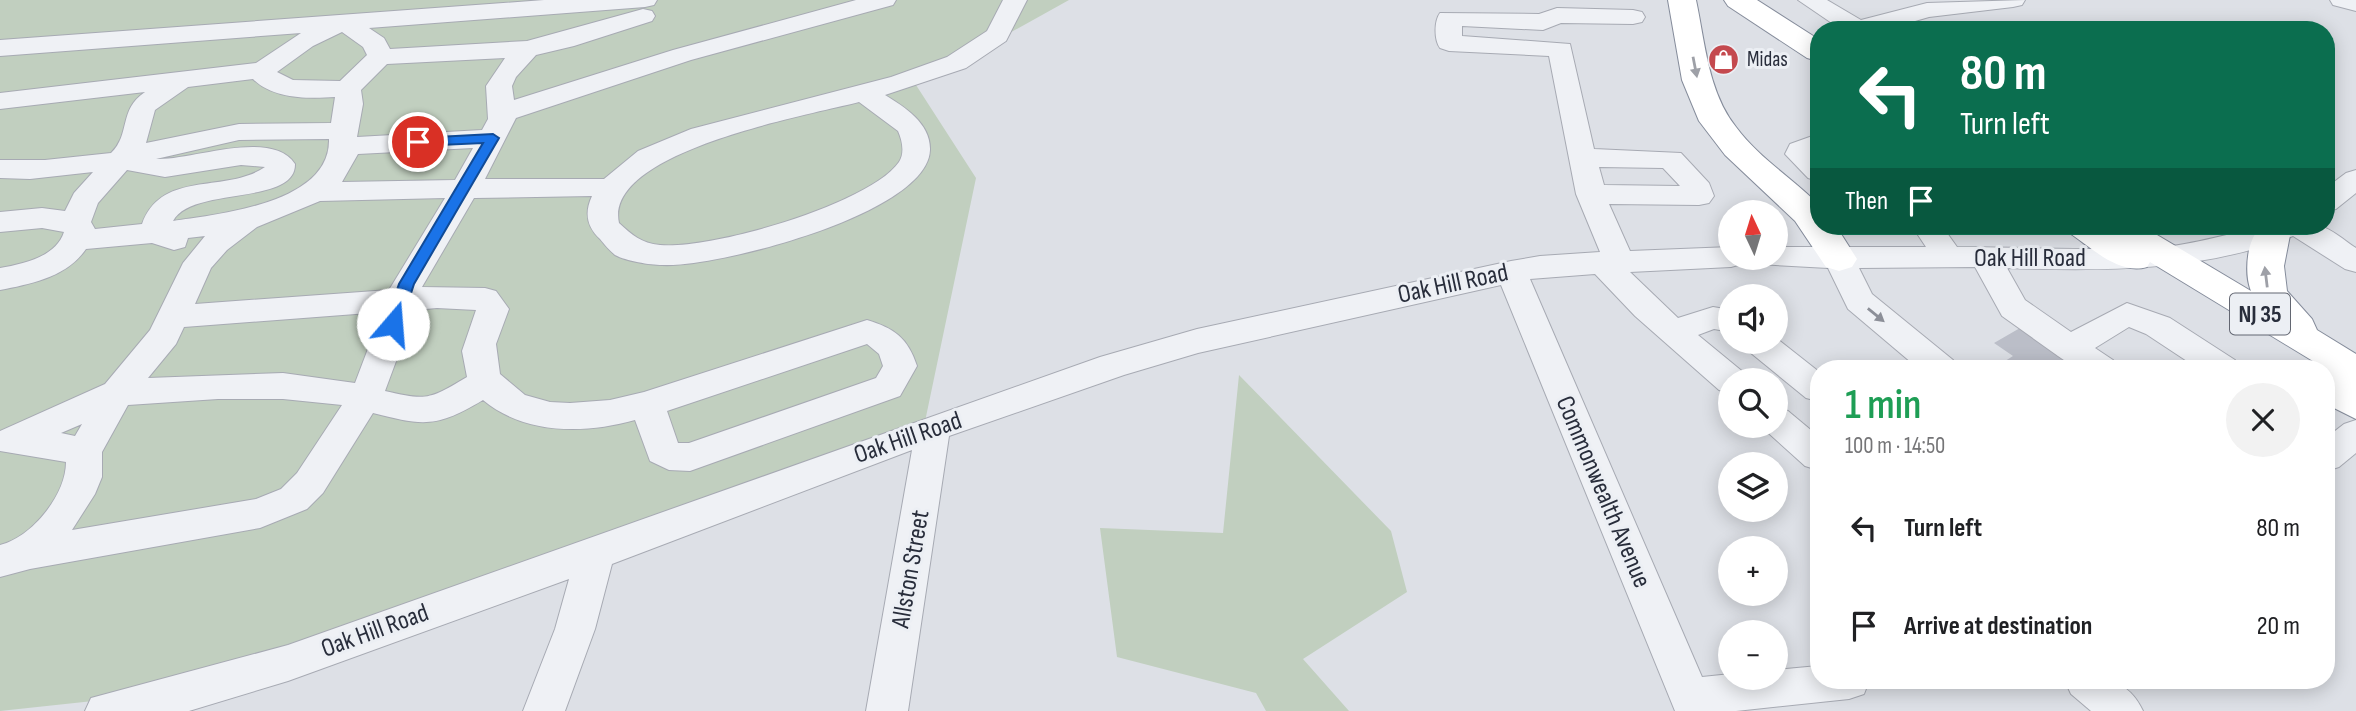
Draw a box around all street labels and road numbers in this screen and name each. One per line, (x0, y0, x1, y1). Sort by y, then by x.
street label: Oak Hill Road (1974, 243, 2086, 274)
street label: Oak Hill Road (1395, 257, 1511, 311)
road number: NJ 35 (2230, 293, 2290, 334)
street label: Commonwealth Avenue (1549, 392, 1657, 592)
street label: Oak Hill Road (850, 405, 966, 471)
street label: Allston Street (885, 508, 937, 631)
street label: Oak Hill Road (317, 597, 433, 665)

